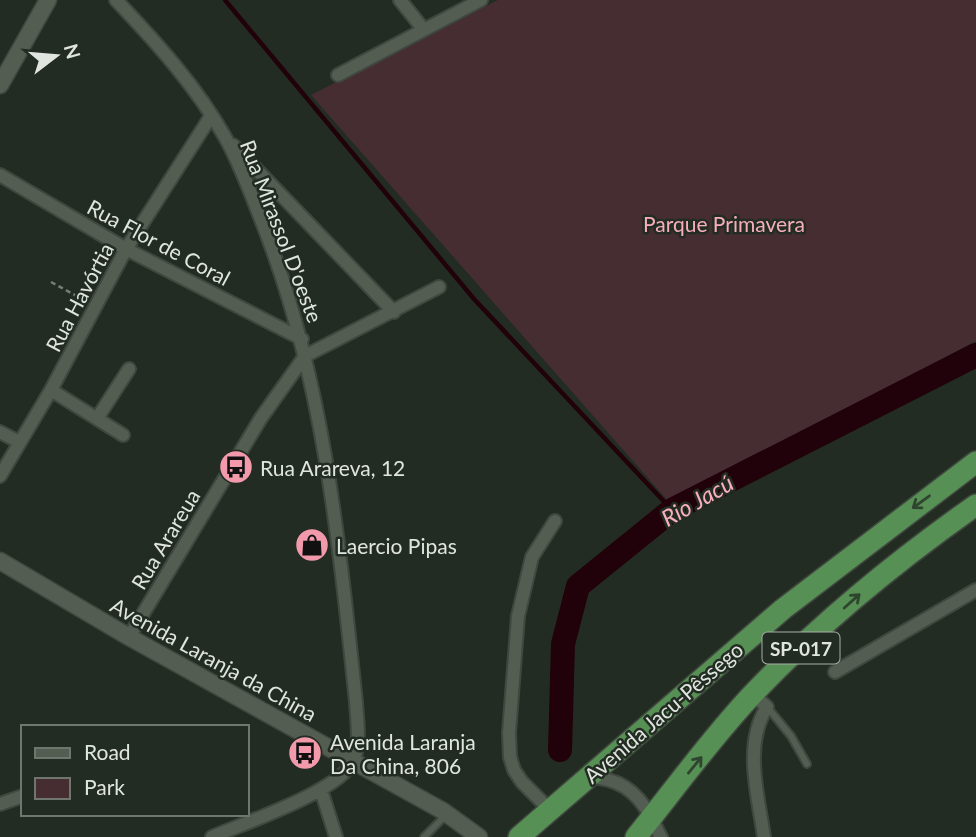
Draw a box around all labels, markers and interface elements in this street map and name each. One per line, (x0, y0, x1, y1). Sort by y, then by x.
north arrow (21, 21, 91, 91)
text: N (60, 41, 86, 61)
street label: Rua Mirassol D'oeste (236, 136, 328, 326)
street label: Rua Flor de Coral (83, 194, 235, 290)
park label: Parque Primavera (643, 211, 805, 236)
street label: Rua Havórtia (40, 238, 118, 356)
bus stop icon: Rua Arareva, 12 (217, 448, 255, 486)
place label: Rua Arareva, 12 (260, 455, 405, 480)
water label: Rio Jacú (656, 468, 738, 532)
street label: Rua Arareua (125, 485, 205, 593)
one-way arrow (912, 495, 931, 509)
shop icon: Laercio Pipas (293, 526, 331, 564)
place label: Laercio Pipas (336, 533, 457, 558)
street label: Avenida Laranja da China (107, 592, 321, 726)
one-way arrow (843, 593, 861, 609)
road number: SP-017 (762, 632, 840, 664)
street label: Avenida Jacu-Pêssego (578, 636, 748, 788)
legend (21, 725, 248, 816)
place label: Avenida Laranja Da China, 806 (330, 729, 476, 778)
bus stop icon: Avenida Laranja Da China, 806 (286, 734, 324, 772)
text: Road (84, 739, 131, 764)
one-way arrow (687, 756, 702, 774)
text: Park (84, 774, 125, 799)

